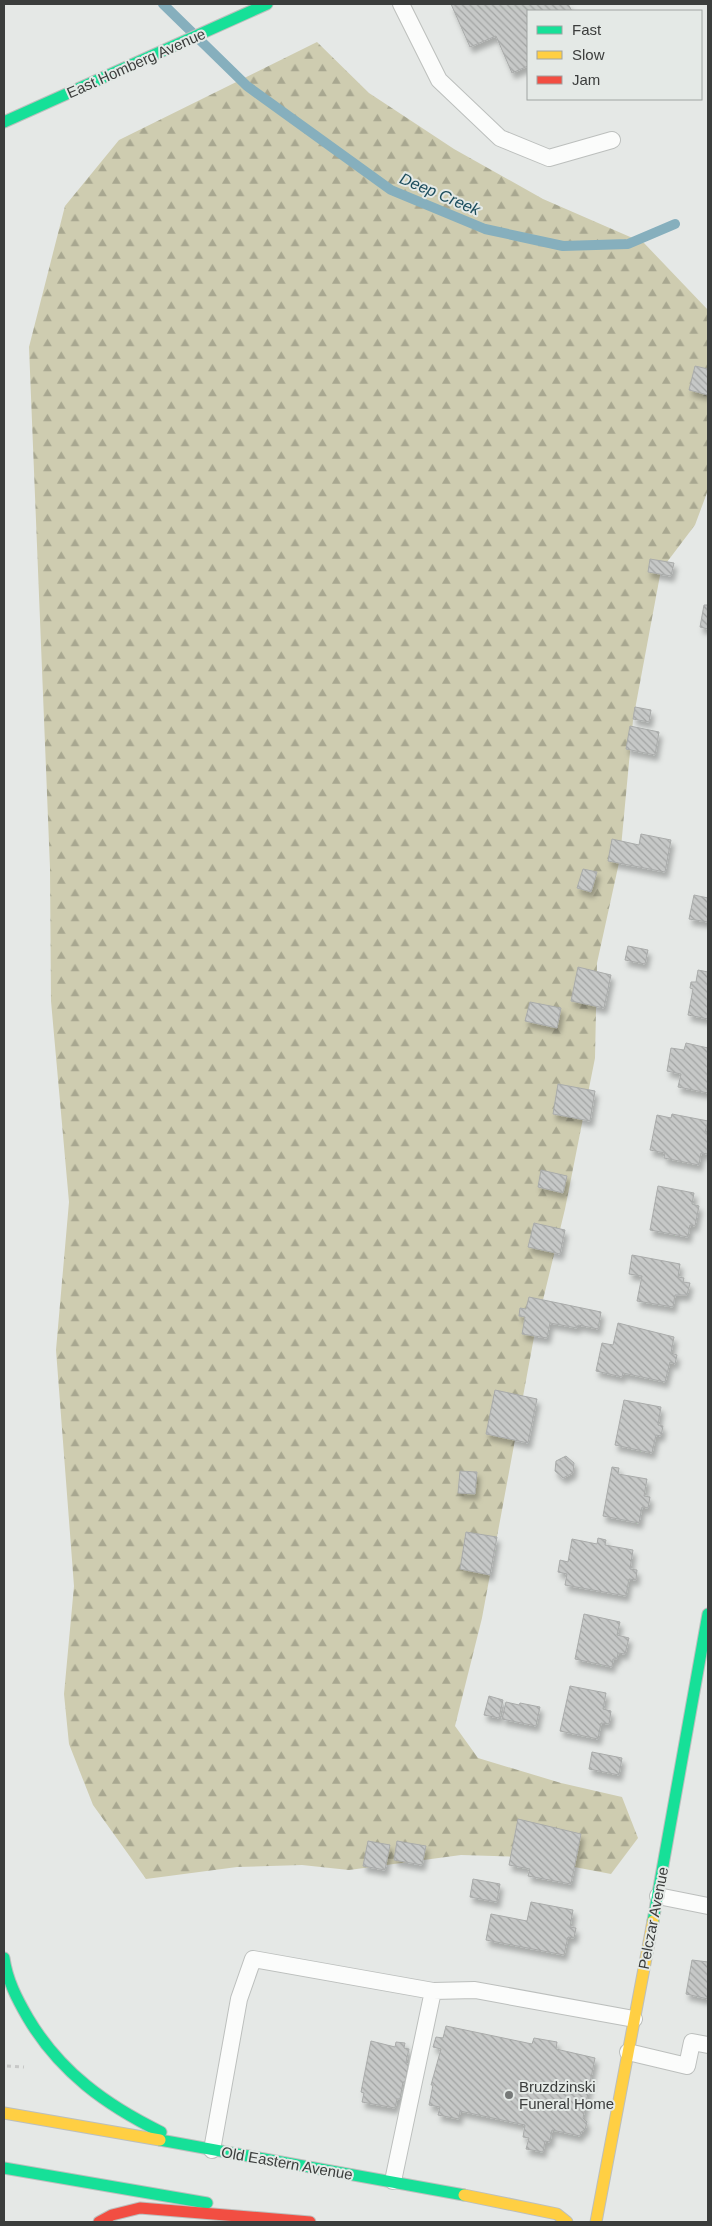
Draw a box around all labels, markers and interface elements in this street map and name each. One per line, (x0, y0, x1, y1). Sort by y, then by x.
legend (527, 10, 702, 100)
text: Fast (572, 21, 602, 38)
street label: East Homberg Avenue (64, 25, 208, 101)
text: Slow (572, 46, 605, 63)
text: Jam (572, 71, 600, 88)
water label: Deep Creek (397, 169, 484, 219)
street label: Pelczar Avenue (635, 1865, 671, 1971)
place label: Bruzdzinski Funeral Home (519, 2078, 614, 2112)
marker: Bruzdzinski Funeral Home (503, 2089, 515, 2101)
street label: Old Eastern Avenue (220, 2143, 354, 2183)

